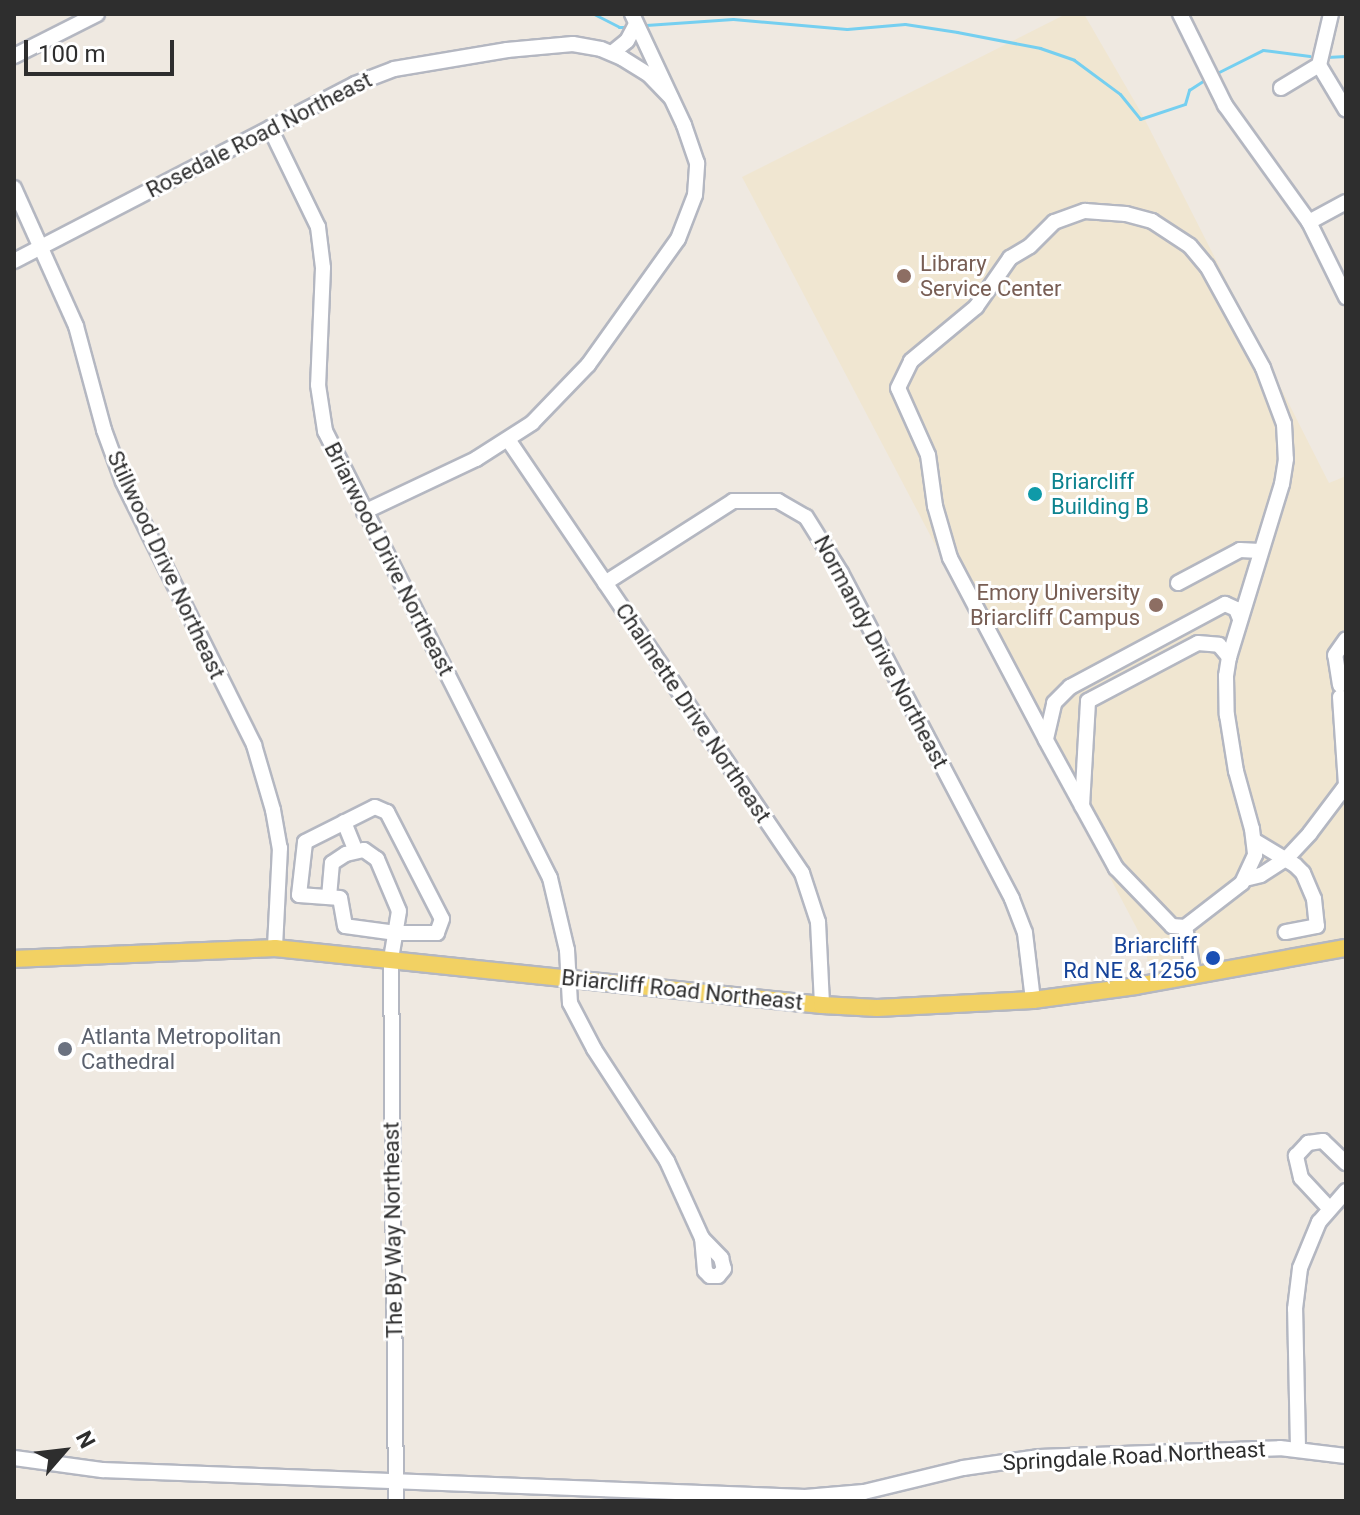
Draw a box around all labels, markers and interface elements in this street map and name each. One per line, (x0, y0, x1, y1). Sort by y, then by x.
scale bar (28, 24, 178, 74)
text: 100 m (38, 40, 105, 68)
street label: Rosedale Road Northeast (142, 67, 376, 203)
place label: Library Service Center (920, 250, 1061, 302)
marker: Library Service Center (895, 267, 913, 285)
street label: Briarwood Drive Northeast (319, 438, 459, 680)
street label: Stillwood Drive Northeast (102, 447, 230, 683)
place label: Briarcliff Building B (1051, 468, 1149, 520)
marker: Briarcliff Building B (1026, 485, 1044, 503)
street label: Normandy Drive Northeast (808, 531, 954, 773)
place label: Emory University Briarcliff Campus (970, 579, 1140, 630)
marker: Emory University Briarcliff Campus (1147, 596, 1165, 614)
street label: Chalmette Drive Northeast (610, 598, 776, 828)
place label: Briarcliff Rd NE & 1256 (1063, 932, 1197, 984)
marker: Briarcliff Rd NE & 1256 (1204, 949, 1222, 967)
street label: Briarcliff Road Northeast (560, 964, 804, 1016)
place label: Atlanta Metropolitan Cathedral (81, 1023, 281, 1074)
marker: Atlanta Metropolitan Cathedral (56, 1040, 74, 1058)
street label: The By Way Northeast (378, 1122, 408, 1338)
north arrow (24, 1411, 104, 1491)
text: N (71, 1427, 100, 1452)
street label: Springdale Road Northeast (1002, 1436, 1266, 1476)

